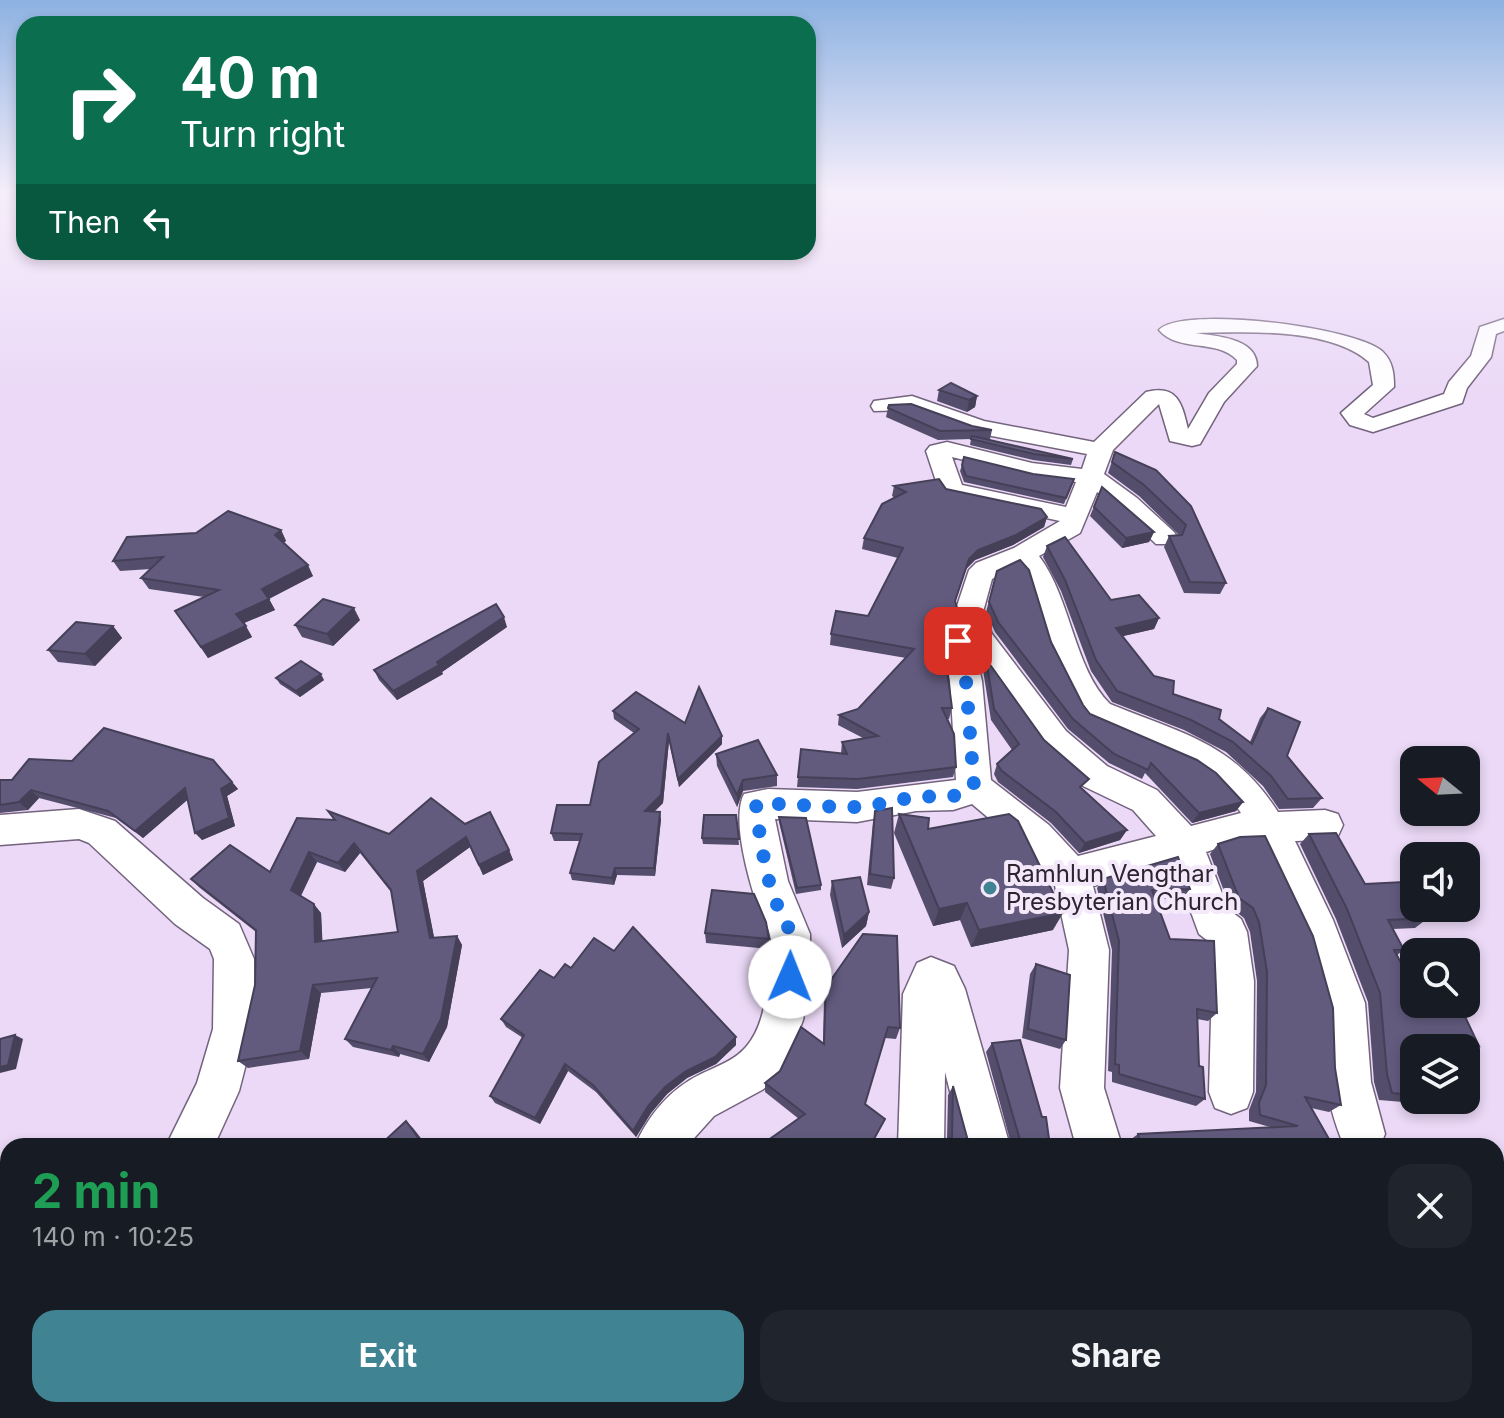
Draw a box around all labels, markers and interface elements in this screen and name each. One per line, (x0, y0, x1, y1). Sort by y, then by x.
text: 40 m (180, 44, 320, 112)
icon: right (48, 48, 152, 152)
text: Turn right (180, 112, 345, 156)
icon: left (136, 200, 180, 244)
text: Then (48, 204, 120, 240)
pin (924, 607, 992, 675)
icon: arrive (936, 619, 980, 663)
north arrow (1400, 746, 1480, 826)
map controls (1400, 746, 1480, 1114)
button: sound (1400, 842, 1480, 922)
place label: Ramhlun Vengthar Presbyterian Church (1006, 859, 1238, 916)
marker: Ramhlun Vengthar Presbyterian Church (981, 879, 999, 897)
position arrow (748, 935, 832, 1019)
button: search (1400, 938, 1480, 1018)
button: layers (1400, 1034, 1480, 1114)
text: 2 min (32, 1161, 160, 1220)
button: close (1388, 1164, 1472, 1248)
text: 140 m · 10:25 (32, 1221, 194, 1252)
button: Exit (32, 1310, 744, 1402)
button: Share (760, 1310, 1472, 1402)

